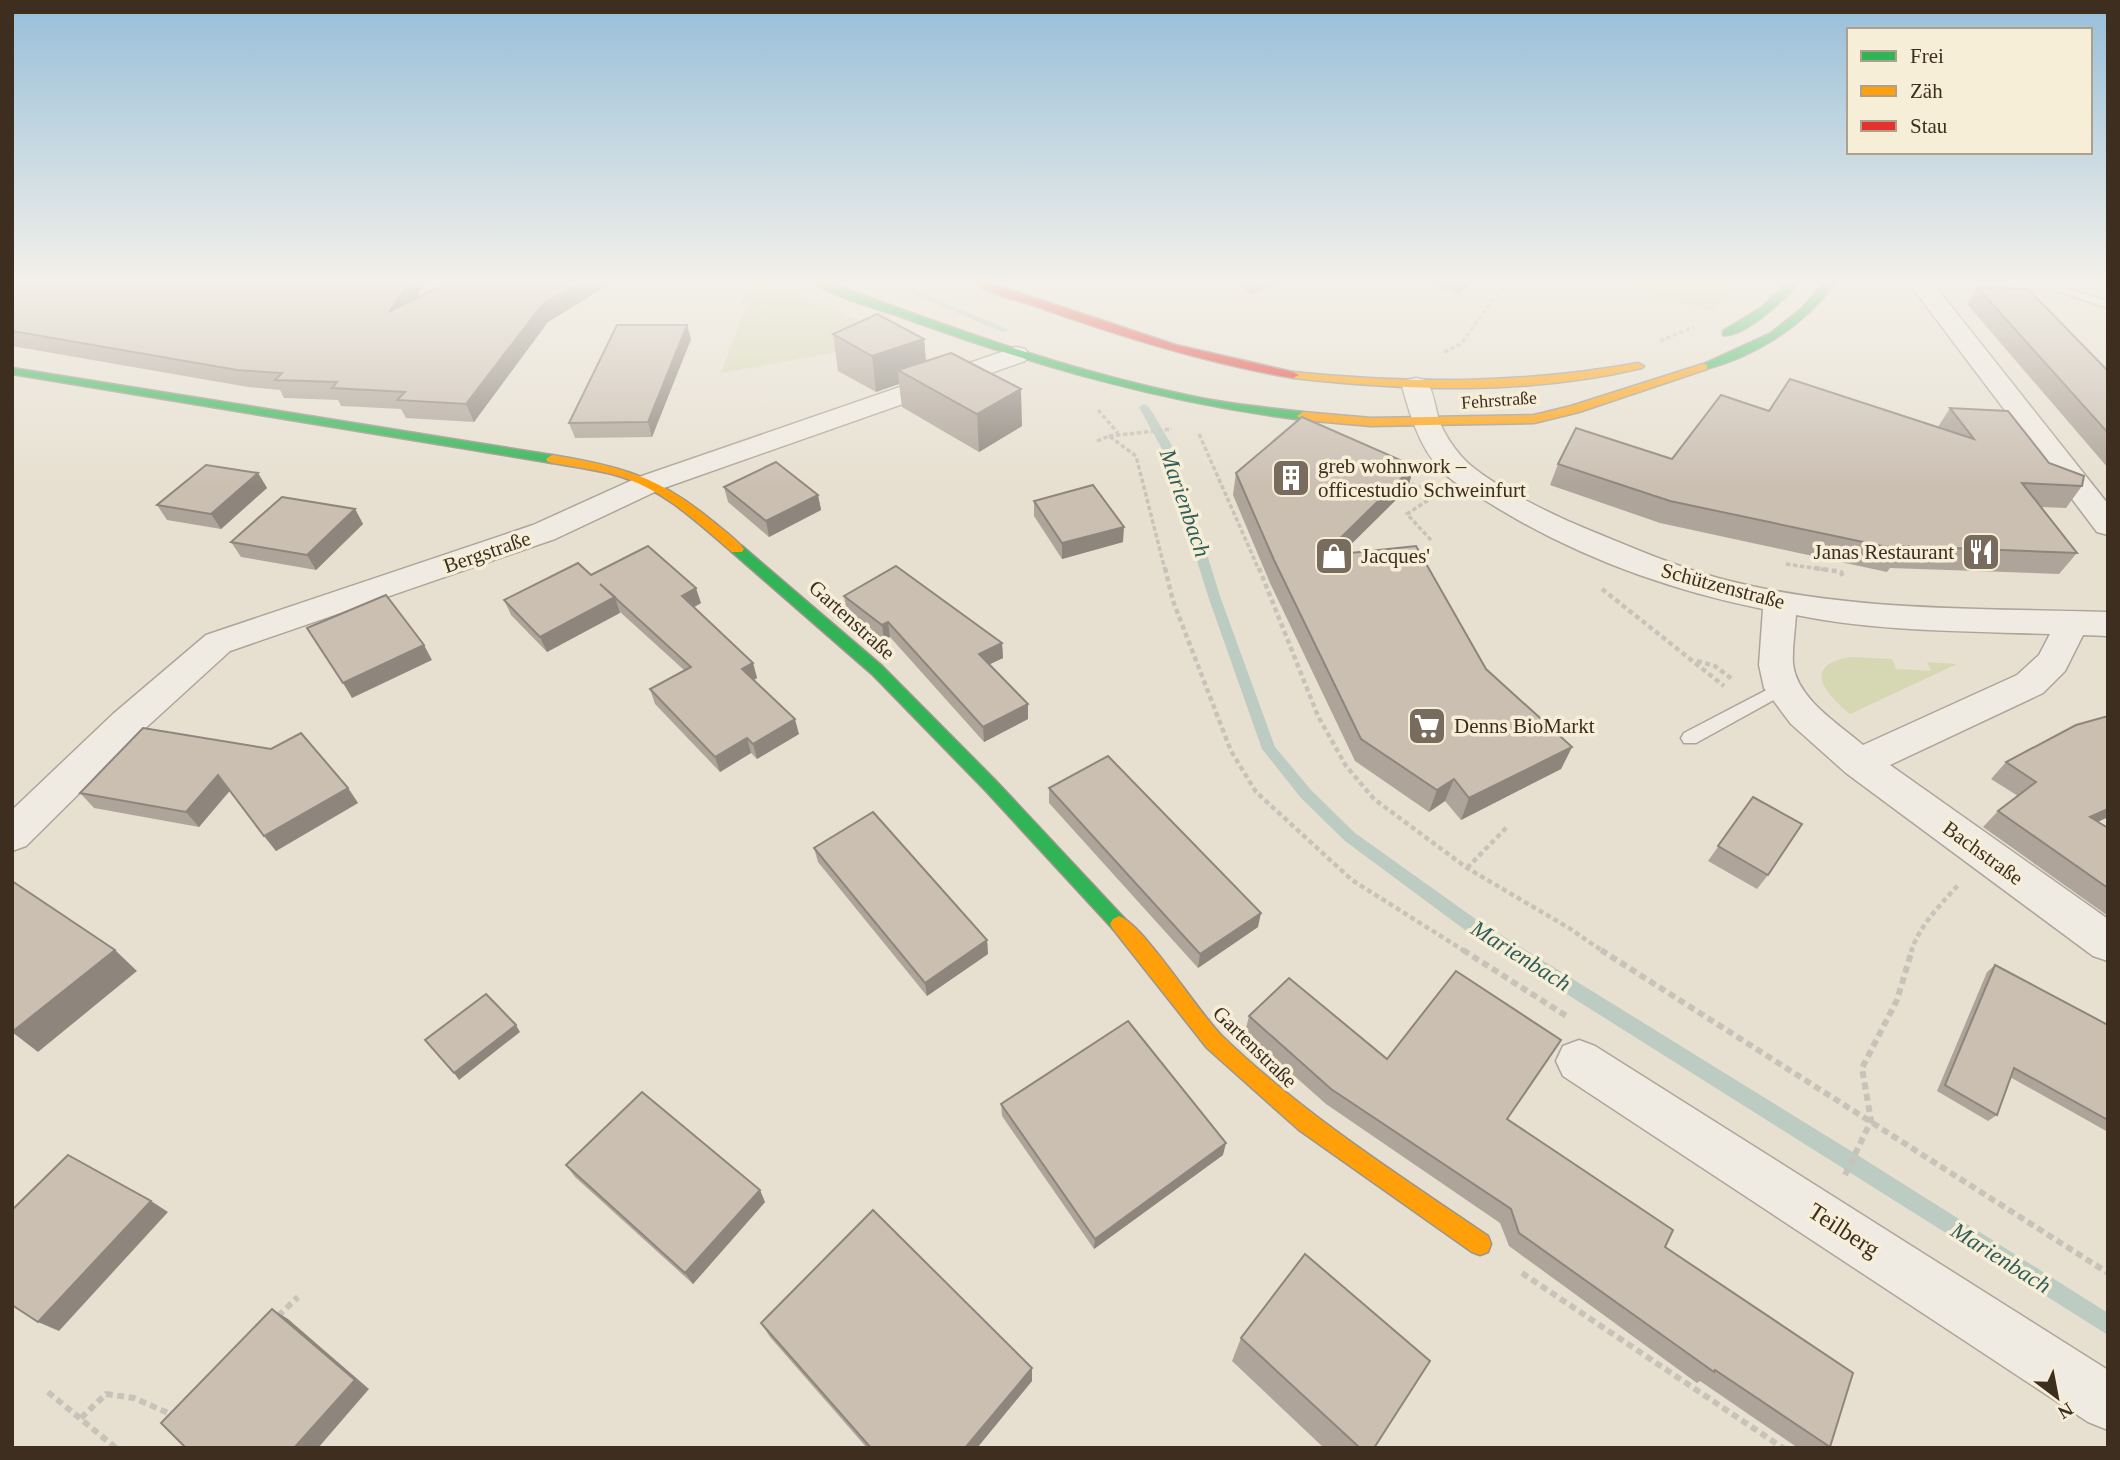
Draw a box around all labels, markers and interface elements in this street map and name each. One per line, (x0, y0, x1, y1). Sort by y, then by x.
legend (1847, 28, 2092, 154)
text: Frei (1910, 44, 1944, 68)
text: Zäh (1910, 79, 1943, 103)
text: Stau (1910, 114, 1948, 138)
street label: Fehrstraße (1460, 387, 1538, 413)
water label: Marienbach (1155, 445, 1215, 560)
place label: greb wohnwork – officestudio Schweinfurt (1318, 454, 1526, 502)
building icon: greb wohnwork – officestudio Schweinfurt (1270, 457, 1312, 499)
street label: Bergstraße (440, 526, 534, 578)
restaurant icon: Janas Restaurant (1960, 531, 2002, 573)
shop icon: Jacques' (1313, 535, 1355, 577)
place label: Janas Restaurant (1813, 540, 1954, 564)
place label: Jacques' (1361, 544, 1430, 568)
street label: Schützenstraße (1658, 558, 1788, 614)
street label: Gartenstraße (804, 575, 900, 665)
supermarket icon: Denns BioMarkt (1406, 705, 1448, 747)
place label: Denns BioMarkt (1454, 714, 1595, 738)
street label: Bachstraße (1938, 816, 2028, 890)
water label: Marienbach (1466, 915, 1575, 996)
street label: Gartenstraße (1208, 1001, 1302, 1093)
street label: Teilberg (1804, 1198, 1884, 1262)
water label: Marienbach (1946, 1217, 2055, 1298)
north arrow (2022, 1362, 2092, 1432)
text: N (2054, 1398, 2077, 1424)

